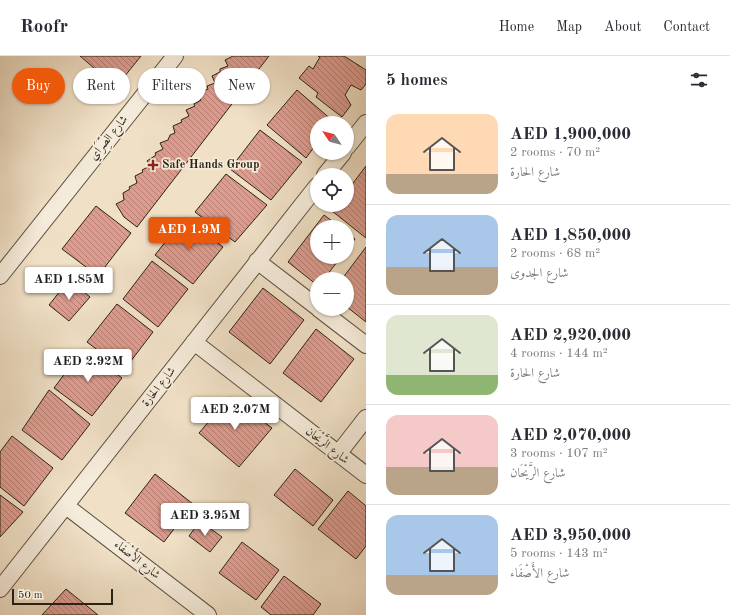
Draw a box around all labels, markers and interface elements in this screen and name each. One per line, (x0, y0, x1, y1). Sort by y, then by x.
text: Roofr (20, 18, 68, 37)
text: Home (499, 20, 534, 34)
text: Map (556, 20, 582, 34)
text: About (604, 20, 641, 34)
text: Contact (663, 20, 710, 34)
chip: Buy (12, 68, 65, 104)
chip: Rent (73, 68, 130, 104)
chip: Filters (138, 68, 206, 104)
chip: New (214, 68, 270, 104)
icon: filters (688, 69, 710, 91)
text: 5 homes (386, 72, 448, 89)
street label: شارع الصِّرَاي (84, 111, 134, 165)
north arrow (310, 116, 354, 160)
map controls (310, 116, 354, 316)
text: AED 1,900,000 (510, 126, 631, 143)
icon: home (418, 130, 466, 178)
text: 2 rooms · 70 m² (510, 146, 600, 159)
marker: Safe Hands Group (147, 159, 159, 171)
place label: Safe Hands Group (162, 159, 259, 171)
text: شارع الحارة (510, 166, 560, 179)
button: locate (310, 168, 354, 212)
pin: AED 1.9M (148, 217, 230, 251)
button: + (310, 220, 354, 264)
text: AED 1.9M (158, 223, 220, 236)
text: AED 1,850,000 (510, 227, 631, 244)
icon: home (418, 231, 466, 279)
text: 2 rooms · 68 m² (510, 247, 600, 260)
pin: AED 1.85M (23, 267, 115, 301)
text: شارع الجدوى (510, 267, 569, 280)
button: − (310, 272, 354, 316)
text: AED 1.85M (34, 273, 104, 286)
text: AED 2,920,000 (510, 327, 631, 344)
icon: home (418, 331, 466, 379)
text: 4 rooms · 144 m² (510, 347, 608, 360)
pin: AED 2.92M (42, 349, 134, 383)
text: AED 2.92M (53, 355, 123, 368)
street label: شارع الحارة (140, 365, 181, 411)
text: شارع الحارة (510, 367, 560, 380)
pin: AED 2.07M (189, 397, 281, 431)
text: AED 2.07M (200, 403, 270, 416)
street label: شارع الرَّيْحَان (301, 421, 354, 470)
text: AED 2,070,000 (510, 427, 631, 444)
icon: home (418, 431, 466, 479)
text: 3 rooms · 107 m² (510, 447, 608, 460)
text: شارع الرَّيْحَان (510, 467, 565, 480)
pin: AED 3.95M (159, 503, 251, 537)
text: AED 3.95M (170, 509, 240, 522)
text: AED 3,950,000 (510, 527, 631, 544)
icon: home (418, 531, 466, 579)
street label: شارع الأَصْفَاء (109, 534, 166, 585)
text: 5 rooms · 143 m² (510, 547, 608, 560)
text: شارع الأَصْفَاء (510, 567, 569, 580)
scale bar (12, 587, 113, 606)
text: 50 m (18, 590, 43, 601)

